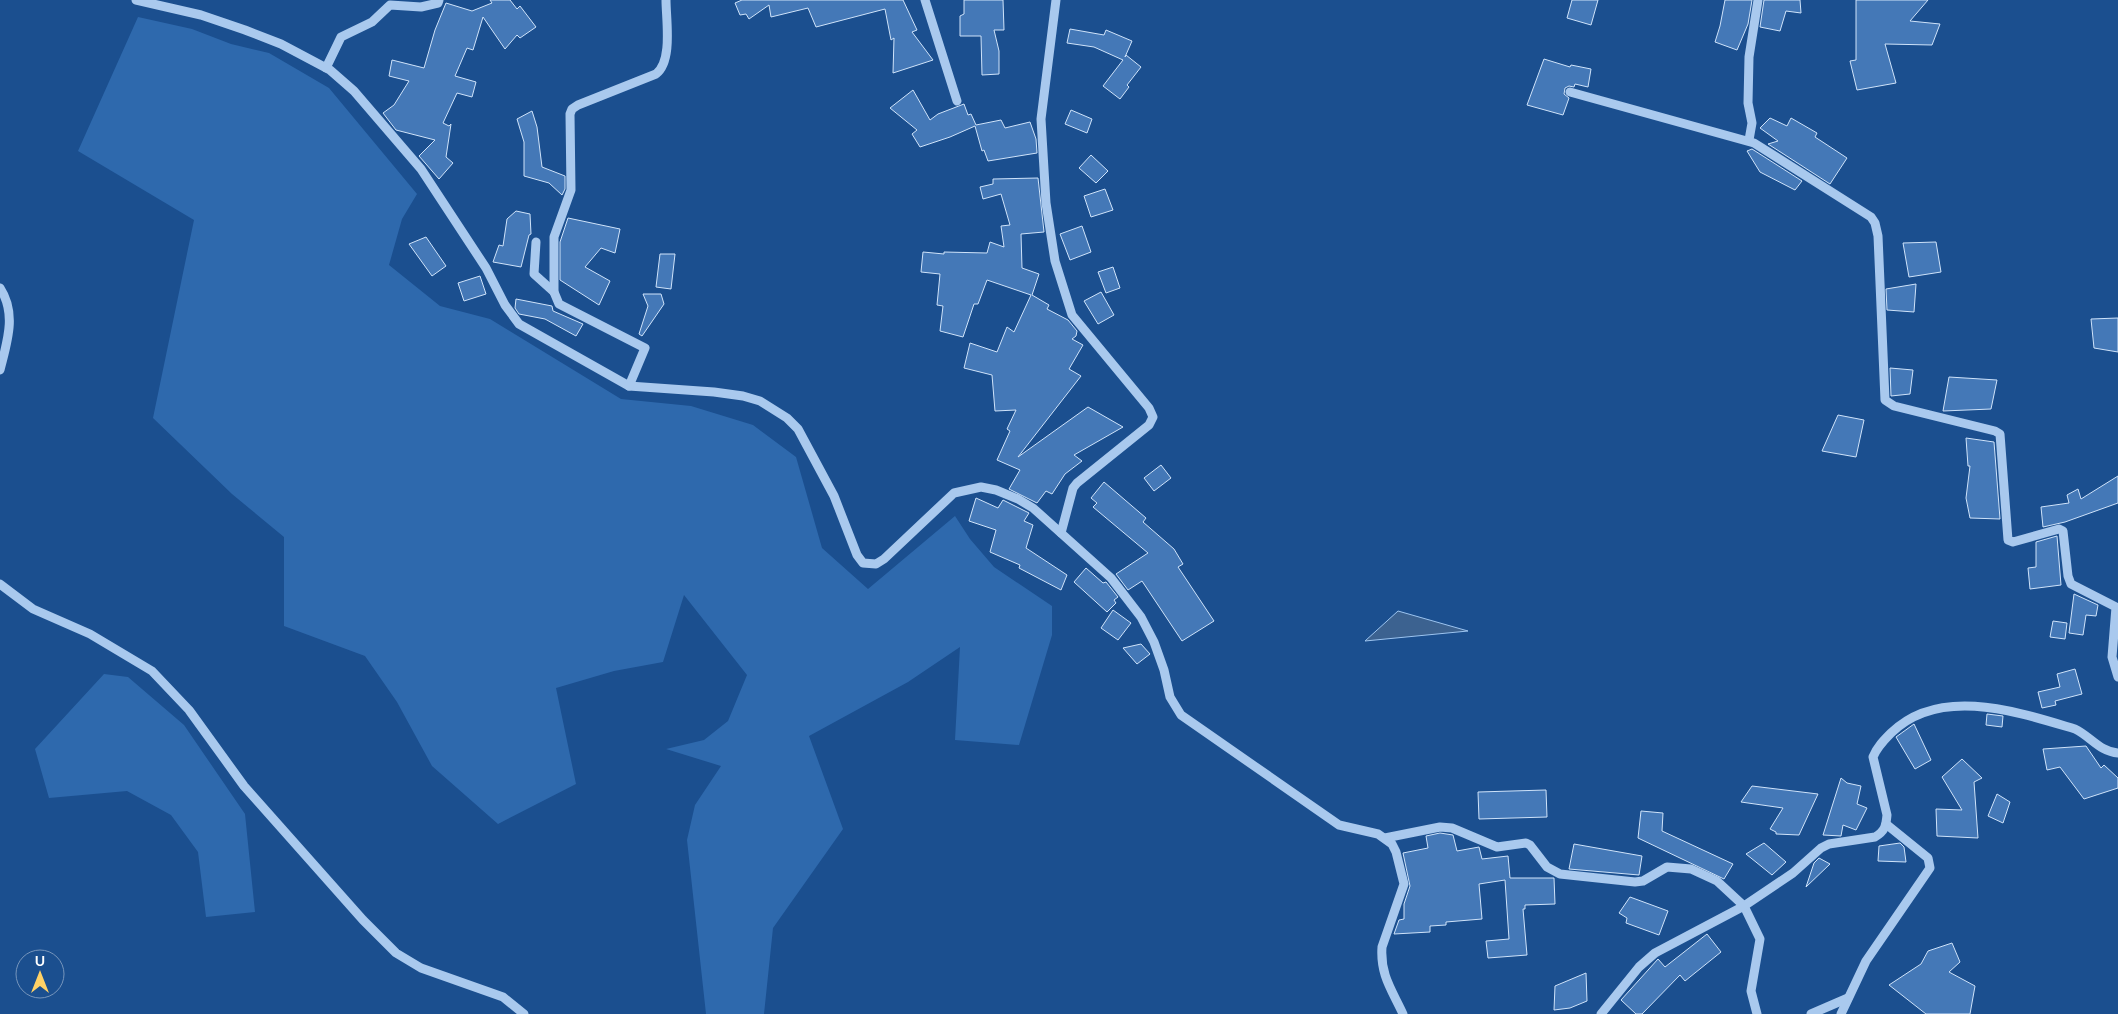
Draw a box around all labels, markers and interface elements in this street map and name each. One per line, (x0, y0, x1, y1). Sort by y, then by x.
north arrow (15, 949, 65, 999)
text: U (35, 952, 45, 969)

